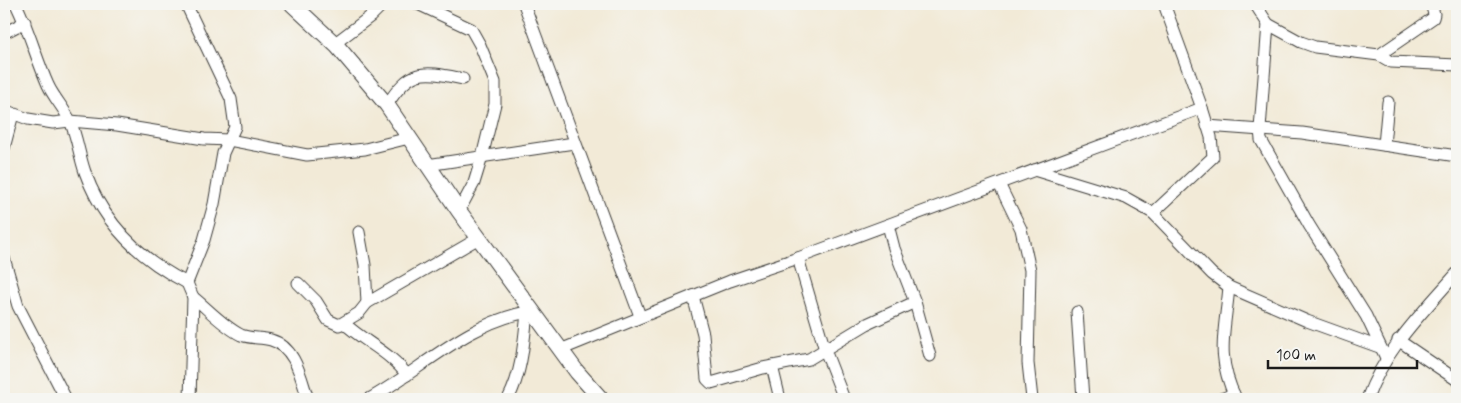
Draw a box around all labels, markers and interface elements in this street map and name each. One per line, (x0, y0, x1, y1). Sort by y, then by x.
scale bar (1268, 338, 1417, 370)
text: 100 m (1276, 346, 1316, 366)

